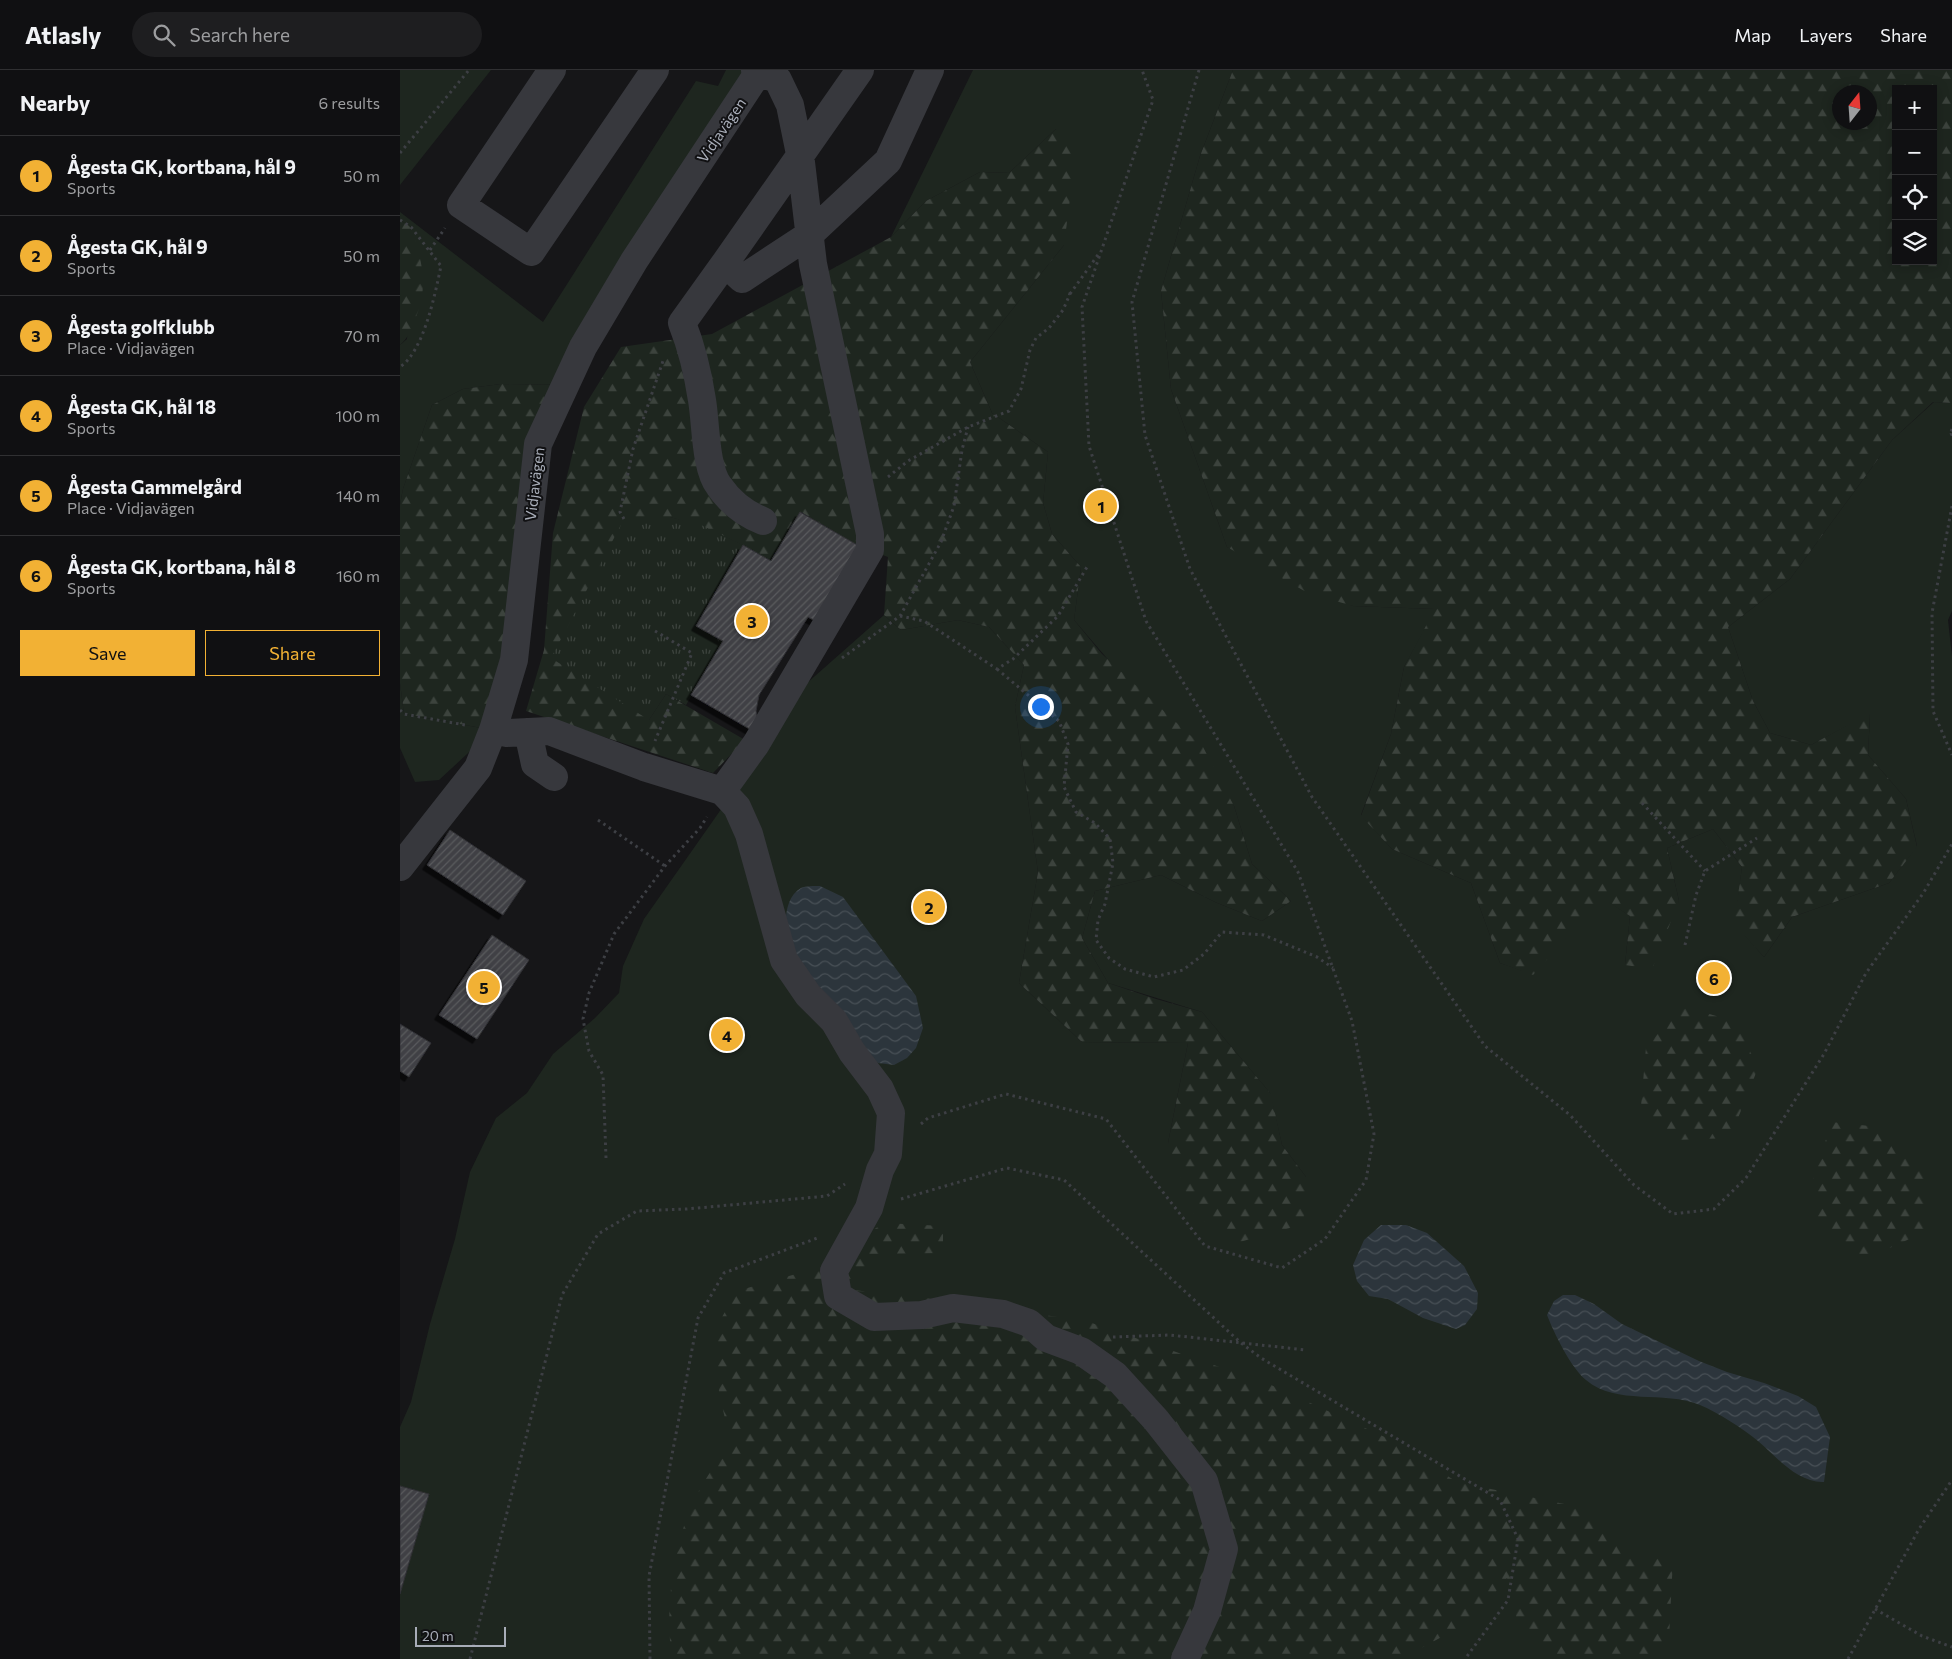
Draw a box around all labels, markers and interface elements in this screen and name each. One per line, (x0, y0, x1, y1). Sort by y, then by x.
search box (132, 12, 482, 57)
text: Atlasly (25, 20, 102, 49)
icon: search (150, 21, 178, 49)
text: Search here (190, 23, 290, 46)
text: Map (1734, 24, 1771, 46)
text: Layers (1799, 24, 1852, 46)
text: Share (1880, 24, 1927, 46)
north arrow (1832, 85, 1877, 130)
map controls (1892, 85, 1937, 265)
button: + (1892, 85, 1937, 130)
text: Nearby (20, 90, 90, 115)
text: 6 results (319, 93, 380, 112)
street label: Vidjavägen (693, 94, 749, 166)
button: − (1892, 130, 1937, 175)
text: Ågesta GK, kortbana, hål 9 (67, 155, 296, 178)
text: 1 (32, 166, 40, 185)
text: 50 m (343, 166, 380, 185)
button: locate (1892, 175, 1937, 220)
text: Sports (67, 178, 116, 197)
button: layers (1892, 220, 1937, 265)
text: Ågesta GK, hål 9 (67, 235, 208, 258)
text: 2 (31, 246, 41, 265)
text: 50 m (343, 246, 380, 265)
text: Sports (67, 258, 116, 277)
text: Ågesta golfklubb (67, 315, 215, 338)
text: 3 (31, 326, 41, 345)
text: 70 m (344, 326, 380, 345)
text: Place · Vidjavägen (67, 338, 195, 357)
text: Ågesta GK, hål 18 (67, 395, 216, 418)
text: 4 (31, 406, 41, 425)
text: 100 m (335, 406, 380, 425)
text: Sports (67, 418, 116, 437)
street label: Vidjavägen (521, 446, 547, 522)
text: Ågesta Gammelgård (67, 475, 242, 498)
text: 5 (31, 486, 41, 505)
text: 140 m (336, 486, 380, 505)
pin: 1 (1085, 487, 1117, 525)
text: Place · Vidjavägen (67, 498, 195, 517)
text: Ågesta GK, kortbana, hål 8 (67, 555, 296, 578)
text: 6 (31, 566, 41, 585)
text: 160 m (336, 566, 380, 585)
text: Sports (67, 578, 116, 597)
pin: 3 (736, 602, 768, 640)
button: Save (20, 630, 195, 676)
button: Share (205, 630, 380, 676)
your location (1028, 694, 1054, 720)
pin: 2 (913, 888, 945, 926)
pin: 6 (1698, 959, 1730, 997)
pin: 5 (468, 968, 500, 1006)
pin: 4 (711, 1016, 743, 1054)
scale bar (415, 1624, 506, 1647)
text: 20 m (422, 1627, 454, 1644)

